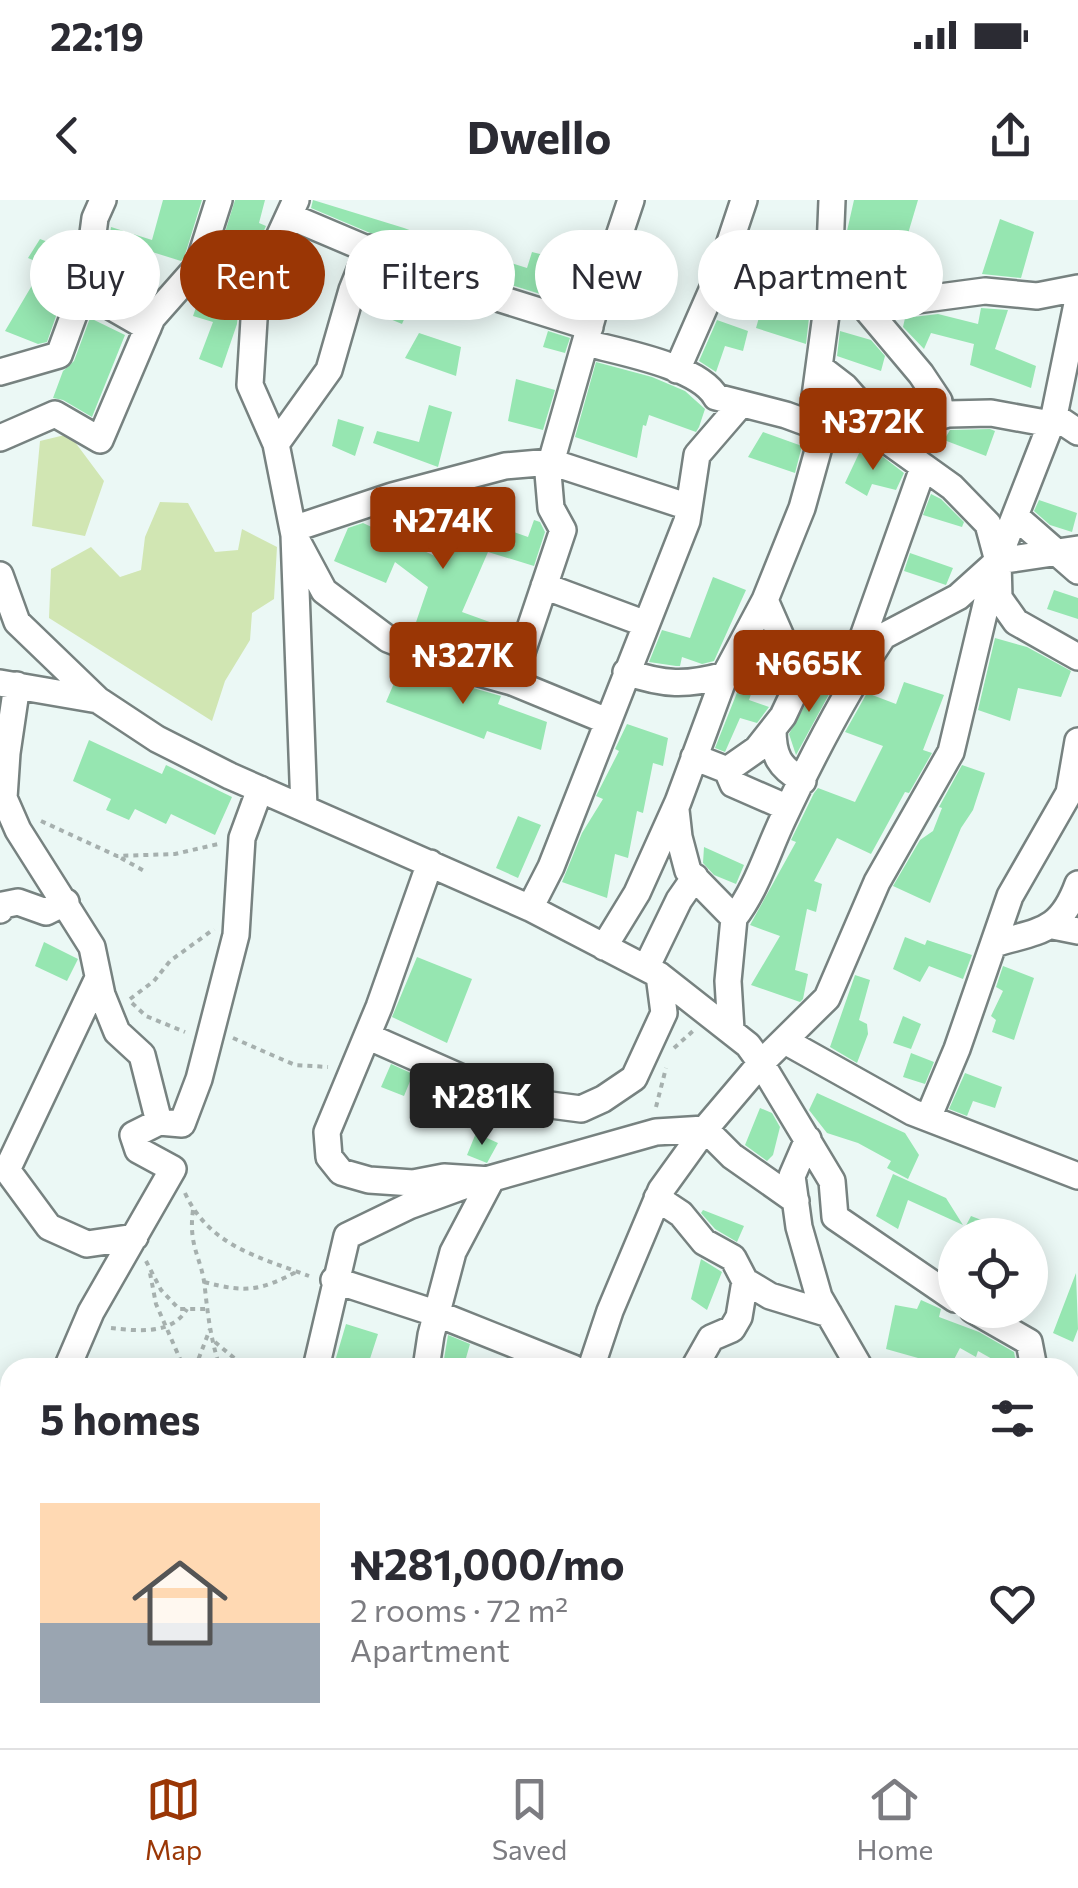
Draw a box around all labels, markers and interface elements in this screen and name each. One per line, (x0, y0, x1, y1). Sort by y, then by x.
text: 22:19 (50, 12, 144, 59)
icon: back (40, 108, 95, 163)
text: Dwello (467, 108, 611, 163)
icon: share (983, 108, 1038, 163)
chip: Buy (30, 230, 160, 320)
chip: Rent (180, 230, 325, 320)
chip: Filters (345, 230, 515, 320)
chip: New (535, 230, 678, 320)
chip: Apartment (698, 230, 943, 320)
pin: ₦372K (803, 388, 943, 473)
text: ₦372K (822, 400, 924, 440)
pin: ₦274K (373, 487, 513, 572)
text: ₦274K (392, 499, 494, 539)
pin: ₦327K (393, 622, 533, 707)
pin: ₦665K (739, 630, 879, 715)
text: ₦327K (412, 634, 514, 674)
text: ₦665K (756, 642, 863, 682)
pin: ₦281K (412, 1063, 552, 1148)
text: ₦281K (432, 1075, 532, 1115)
map controls (938, 1218, 1048, 1328)
button: locate (938, 1218, 1048, 1328)
icon: filters (985, 1391, 1040, 1446)
text: 5 homes (40, 1392, 200, 1444)
text: ₦281,000/mo (350, 1537, 625, 1589)
icon: home (120, 1543, 240, 1663)
icon: heart (985, 1576, 1040, 1631)
text: 2 rooms · 72 m² (350, 1589, 568, 1629)
text: Apartment (350, 1629, 510, 1669)
tab: Map (145, 1772, 202, 1866)
tab: Saved (492, 1772, 567, 1866)
tab: Home (856, 1772, 933, 1866)

